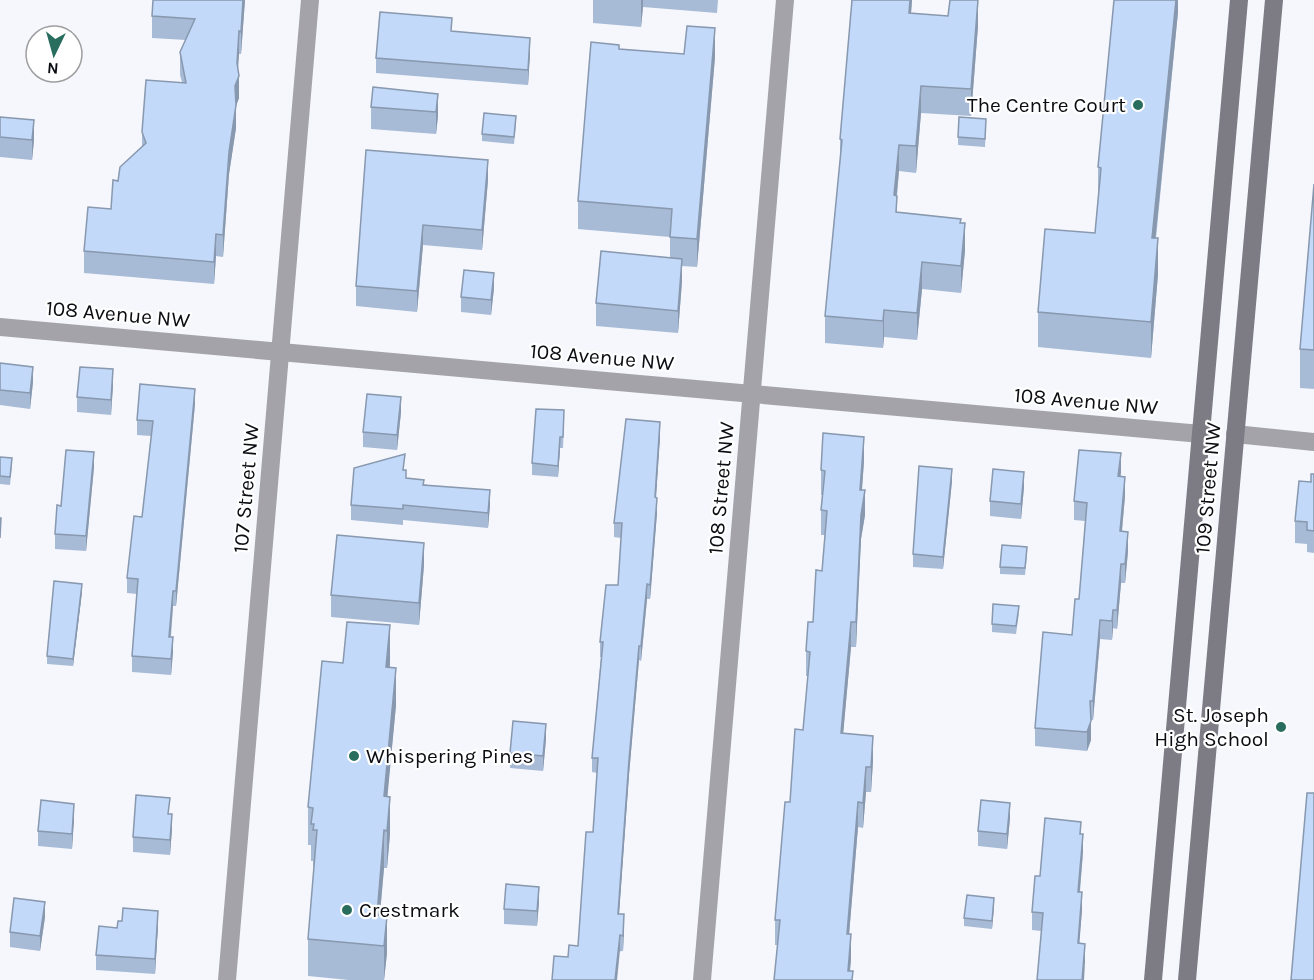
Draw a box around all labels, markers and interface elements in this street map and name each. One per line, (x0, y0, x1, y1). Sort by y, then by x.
north arrow (24, 24, 84, 84)
text: N (46, 58, 59, 78)
place label: The Centre Court (967, 93, 1126, 117)
marker: The Centre Court (1131, 98, 1145, 112)
street label: 108 Avenue NW (45, 296, 191, 332)
street label: 108 Avenue NW (529, 339, 675, 375)
street label: 108 Avenue NW (1013, 383, 1159, 419)
street label: 108 Street NW (703, 420, 739, 555)
street label: 109 Street NW (1190, 421, 1226, 555)
street label: 107 Street NW (228, 422, 264, 554)
place label: St. Joseph High School (1154, 703, 1269, 751)
marker: St. Joseph High School (1274, 720, 1288, 734)
place label: Whispering Pines (366, 744, 534, 768)
marker: Whispering Pines (347, 749, 361, 763)
place label: Crestmark (359, 898, 460, 922)
marker: Crestmark (340, 903, 354, 917)

